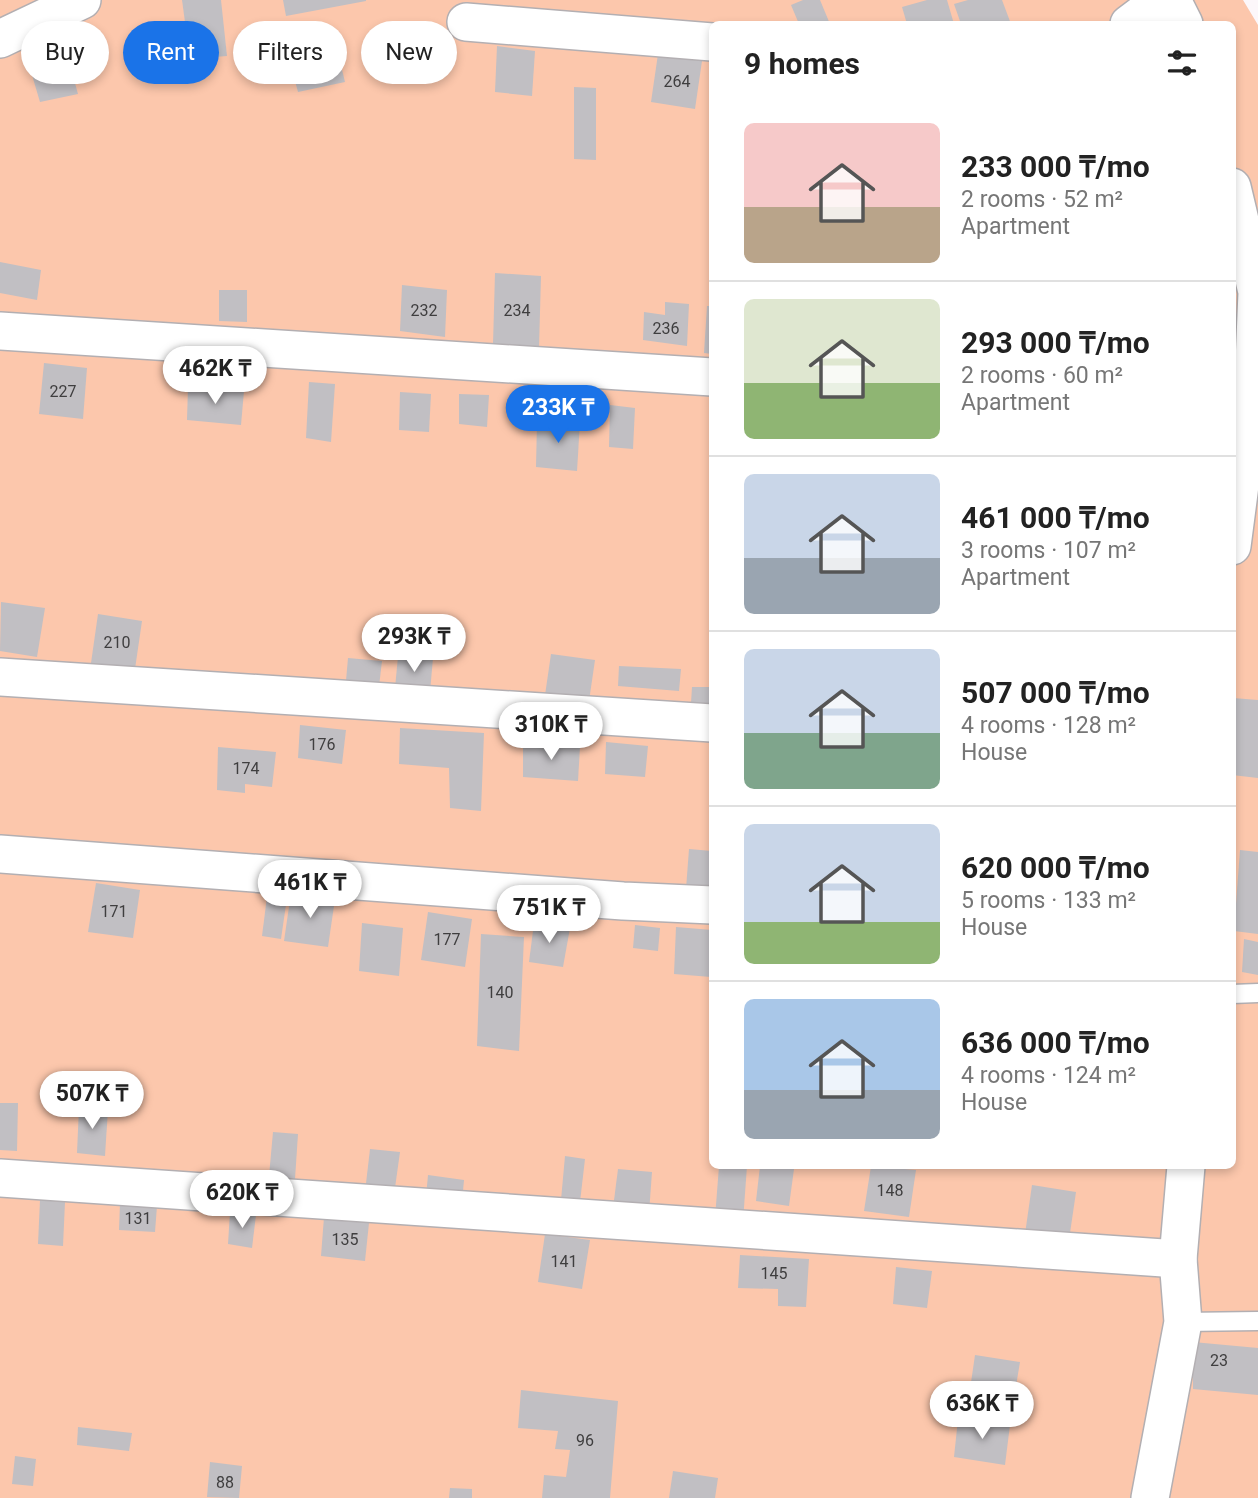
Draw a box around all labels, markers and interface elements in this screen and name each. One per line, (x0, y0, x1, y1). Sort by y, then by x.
chip: Buy (21, 21, 109, 84)
chip: Rent (123, 21, 219, 84)
chip: Filters (233, 21, 347, 84)
chip: New (361, 21, 457, 84)
icon: filters (1163, 44, 1201, 82)
text: 9 homes (744, 46, 860, 81)
house number: 264 (664, 72, 690, 91)
text: 233 000 ₸/mo (961, 149, 1150, 184)
icon: home (800, 151, 884, 235)
text: 2 rooms · 52 m² (961, 186, 1123, 213)
text: Apartment (961, 213, 1070, 240)
house number: 232 (411, 301, 437, 320)
house number: 234 (504, 301, 530, 320)
house number: 236 (653, 319, 679, 338)
text: 293 000 ₸/mo (961, 325, 1150, 360)
icon: home (800, 327, 884, 411)
pin: 462K ₸ (158, 346, 272, 406)
text: 462K ₸ (179, 355, 251, 382)
text: 2 rooms · 60 m² (961, 362, 1123, 389)
house number: 227 (50, 382, 76, 401)
pin: 233K ₸ (501, 386, 615, 445)
text: Apartment (961, 389, 1070, 416)
text: 233K ₸ (522, 394, 594, 421)
text: 461 000 ₸/mo (961, 500, 1150, 535)
icon: home (800, 502, 884, 586)
text: 3 rooms · 107 m² (961, 537, 1136, 564)
text: Apartment (961, 564, 1070, 591)
pin: 293K ₸ (357, 614, 471, 674)
text: 293K ₸ (378, 623, 450, 650)
house number: 210 (104, 633, 130, 652)
text: 507 000 ₸/mo (961, 675, 1150, 710)
icon: home (800, 677, 884, 761)
pin: 310K ₸ (494, 702, 608, 762)
text: 310K ₸ (515, 711, 587, 738)
text: 4 rooms · 128 m² (961, 712, 1136, 739)
house number: 176 (309, 735, 335, 754)
text: House (961, 739, 1027, 766)
house number: 174 (233, 759, 259, 778)
text: 620 000 ₸/mo (961, 850, 1150, 885)
icon: home (800, 852, 884, 936)
pin: 461K ₸ (253, 860, 367, 920)
text: 461K ₸ (274, 869, 346, 896)
pin: 751K ₸ (492, 886, 606, 945)
text: 5 rooms · 133 m² (961, 887, 1136, 914)
text: 751K ₸ (513, 894, 585, 921)
house number: 171 (101, 902, 127, 921)
text: House (961, 914, 1027, 941)
house number: 177 (434, 930, 460, 949)
house number: 140 (487, 983, 513, 1002)
text: 636 000 ₸/mo (961, 1025, 1150, 1060)
icon: home (800, 1027, 884, 1111)
text: 4 rooms · 124 m² (961, 1062, 1136, 1089)
pin: 507K ₸ (35, 1072, 149, 1131)
text: 507K ₸ (56, 1080, 128, 1107)
text: House (961, 1089, 1027, 1116)
pin: 620K ₸ (185, 1170, 299, 1230)
text: 620K ₸ (206, 1179, 278, 1206)
house number: 148 (877, 1181, 903, 1200)
house number: 131 (125, 1209, 151, 1228)
house number: 135 (332, 1230, 358, 1249)
house number: 141 (551, 1252, 577, 1271)
house number: 145 (761, 1264, 787, 1283)
house number: 23 (1210, 1351, 1228, 1370)
pin: 636K ₸ (925, 1382, 1039, 1441)
text: 636K ₸ (946, 1390, 1018, 1417)
house number: 96 (576, 1431, 594, 1450)
house number: 88 (216, 1473, 234, 1492)

